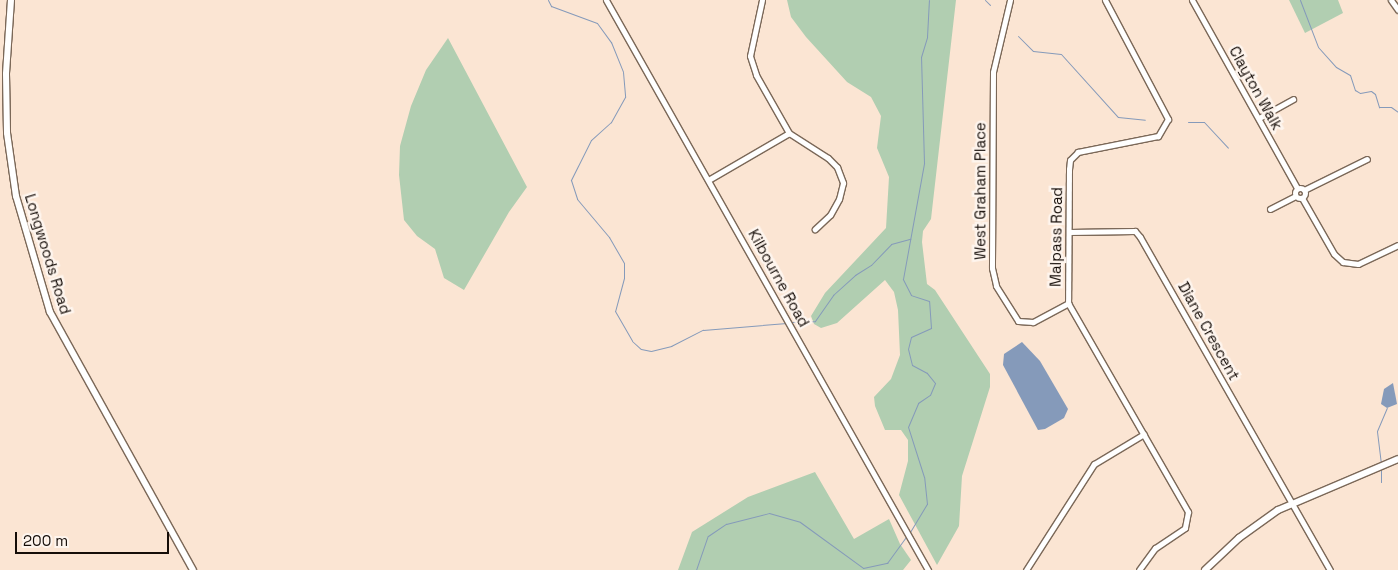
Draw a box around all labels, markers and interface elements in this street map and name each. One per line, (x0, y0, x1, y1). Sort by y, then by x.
street label: Clayton Walk (1226, 43, 1286, 133)
street label: West Graham Place (971, 122, 989, 260)
street label: Malpass Road (1046, 187, 1066, 287)
street label: Longwoods Road (21, 192, 75, 316)
street label: Kilbourne Road (745, 226, 813, 330)
street label: Diane Crescent (1175, 279, 1243, 383)
scale bar (18, 522, 171, 554)
text: 200 m (23, 531, 68, 550)

